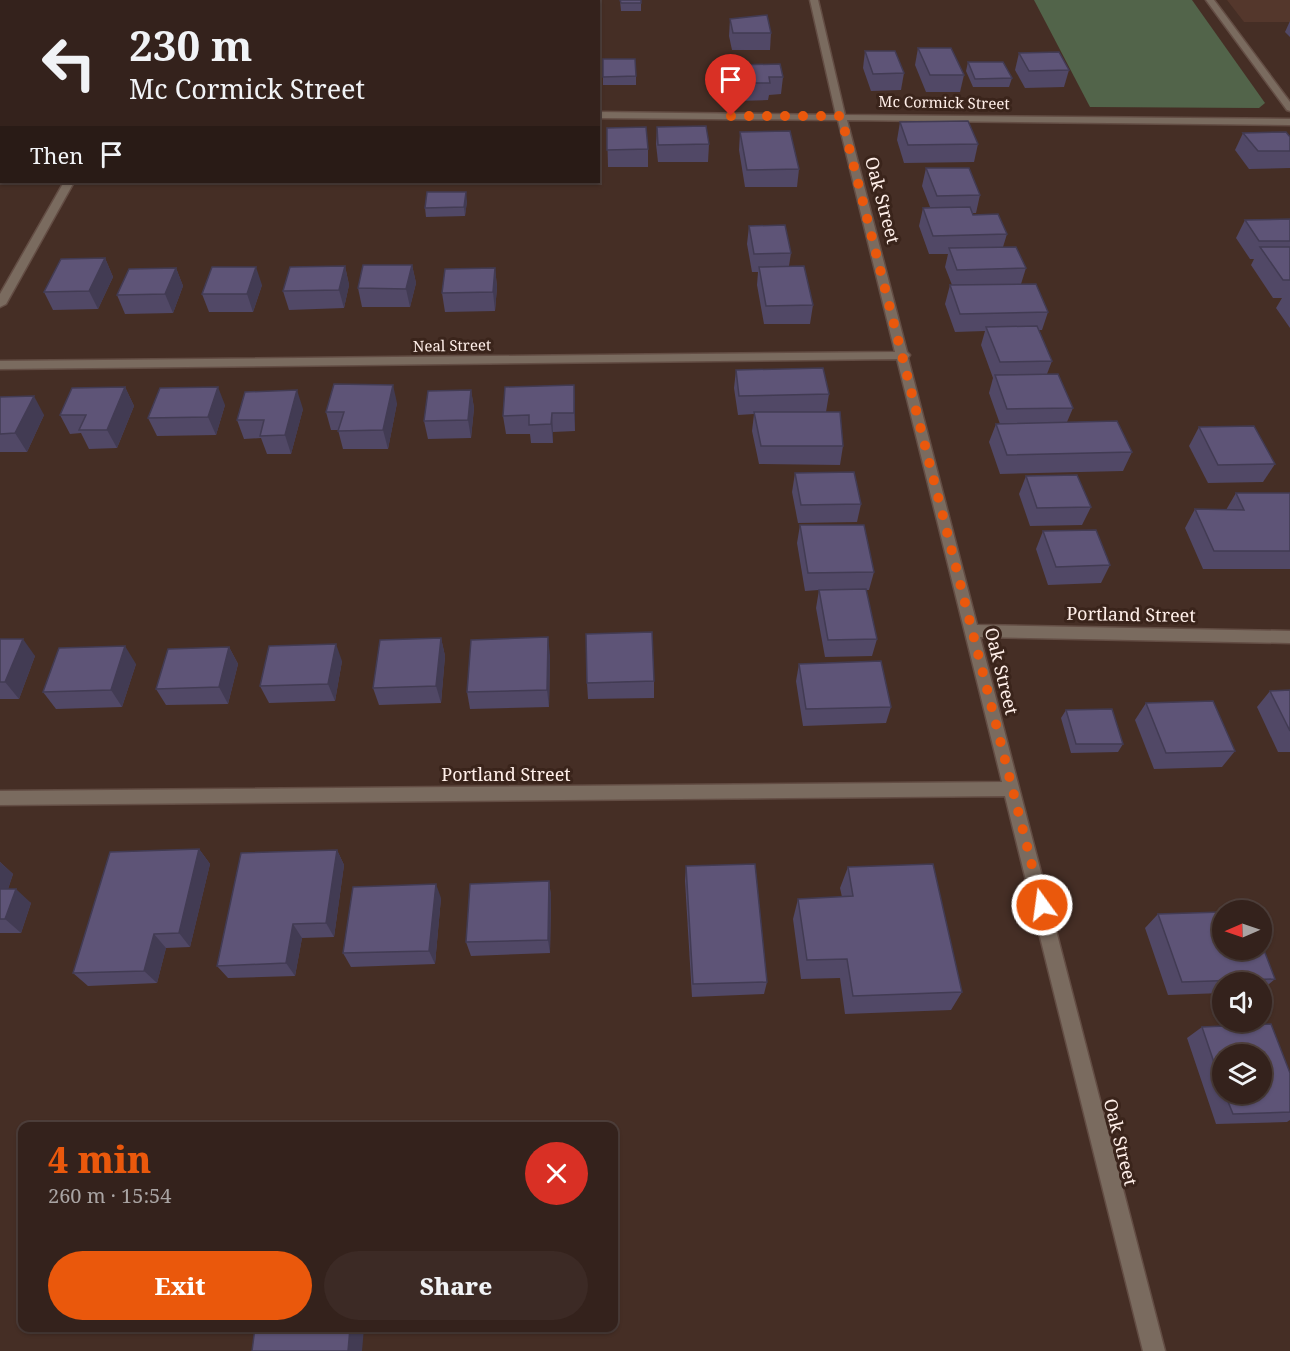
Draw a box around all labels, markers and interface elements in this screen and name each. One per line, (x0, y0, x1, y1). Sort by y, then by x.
text: 230 m (129, 16, 253, 73)
icon: left (30, 24, 108, 102)
pin (705, 54, 756, 116)
icon: arrive (714, 63, 747, 96)
text: Mc Cormick Street (129, 70, 365, 107)
street label: Mc Cormick Street (878, 91, 1010, 113)
icon: arrive (95, 138, 128, 171)
text: Then (30, 140, 83, 170)
street label: Oak Street (860, 154, 906, 246)
street label: Neal Street (413, 334, 491, 356)
street label: Portland Street (1066, 601, 1196, 627)
street label: Oak Street (980, 625, 1024, 717)
street label: Portland Street (441, 762, 571, 786)
position arrow (1010, 873, 1074, 937)
north arrow (1212, 900, 1272, 960)
map controls (1212, 900, 1272, 1104)
button: sound (1212, 972, 1272, 1032)
button: layers (1212, 1044, 1272, 1104)
street label: Oak Street (1099, 1096, 1143, 1188)
text: 4 min (48, 1135, 151, 1184)
button: close (525, 1142, 588, 1205)
text: 260 m · 15:54 (48, 1182, 171, 1209)
button: Exit (48, 1251, 312, 1320)
button: Share (324, 1251, 588, 1320)

